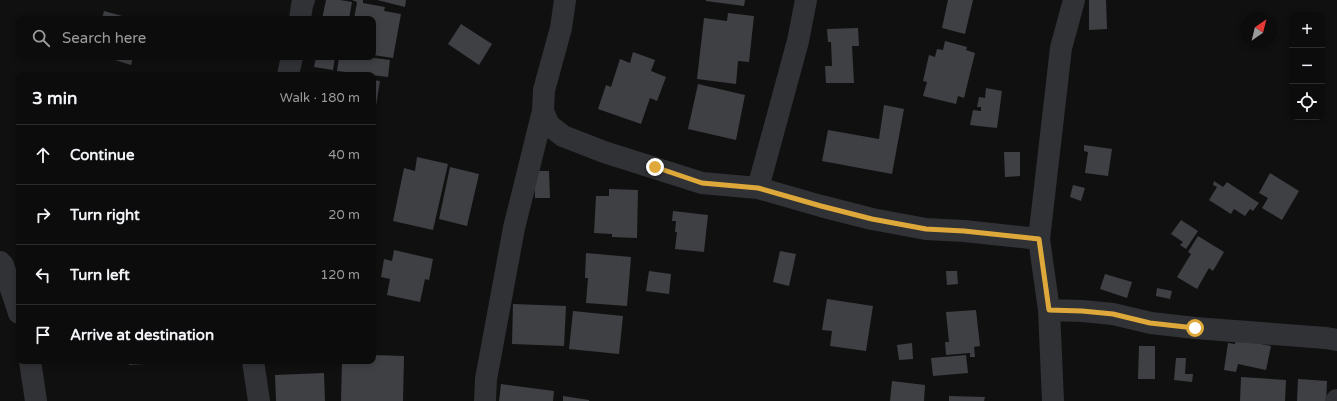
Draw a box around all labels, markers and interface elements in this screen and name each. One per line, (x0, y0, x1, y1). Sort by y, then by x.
north arrow (1241, 12, 1277, 48)
map controls (1289, 12, 1325, 120)
button: + (1289, 12, 1325, 48)
search box (16, 16, 376, 60)
icon: search (30, 27, 52, 49)
text: Search here (62, 29, 146, 47)
button: − (1289, 48, 1325, 84)
button: locate (1289, 84, 1325, 120)
text: 3 min (32, 88, 77, 109)
text: Walk · 180 m (280, 90, 360, 106)
icon: ahead (32, 144, 54, 166)
text: Continue (70, 146, 134, 164)
text: 40 m (328, 147, 360, 163)
route end (646, 158, 664, 176)
icon: right (32, 204, 54, 226)
text: Turn right (70, 206, 140, 224)
text: 20 m (328, 207, 360, 223)
icon: left (32, 264, 54, 286)
text: Turn left (70, 266, 130, 284)
text: 120 m (320, 267, 360, 283)
route start (1186, 319, 1204, 337)
icon: arrive (32, 324, 54, 346)
text: Arrive at destination (70, 326, 214, 344)

